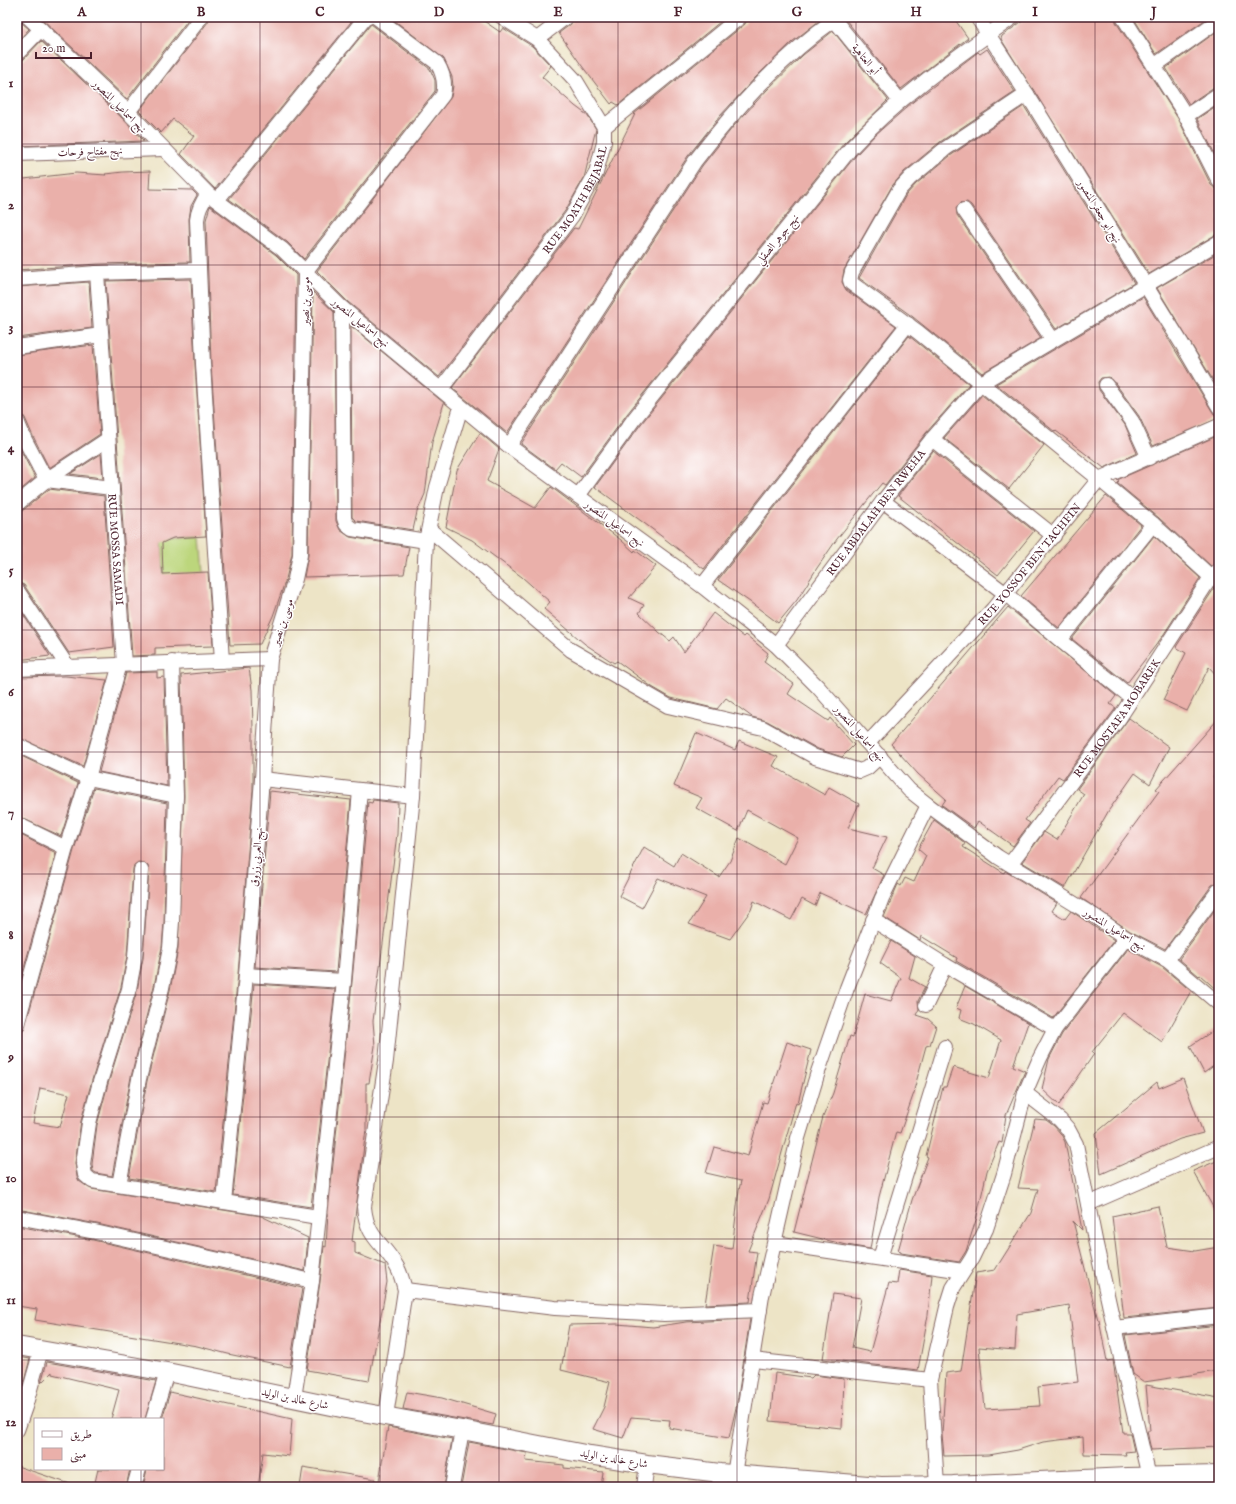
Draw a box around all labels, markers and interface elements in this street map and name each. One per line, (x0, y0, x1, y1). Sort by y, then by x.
text: A (77, 4, 88, 21)
text: B (197, 4, 206, 21)
text: C (315, 4, 325, 21)
text: D (434, 4, 445, 21)
text: E (553, 4, 563, 21)
text: F (674, 4, 683, 21)
text: G (792, 4, 803, 21)
text: H (910, 4, 922, 21)
text: I (1032, 4, 1038, 21)
text: J (1149, 4, 1157, 21)
scale bar (36, 34, 91, 60)
street label: أبو العتاهية (848, 40, 884, 78)
text: 20 m (42, 41, 65, 56)
text: 1 (9, 75, 14, 92)
street label: نهج اسماعيل المنصور (87, 76, 149, 139)
street label: نهج مفتاح فرحات (57, 144, 123, 163)
street label: RUE MOATH BEJABAL (540, 144, 611, 257)
street label: نهج ابو جعفر المنصور (1071, 176, 1124, 248)
text: 2 (8, 197, 14, 214)
street label: نهج جوهر الصقلي (753, 211, 805, 270)
street label: موسى بن نصير (299, 276, 313, 327)
street label: نهج اسماعيل المنصور (326, 294, 392, 353)
text: 3 (9, 319, 14, 336)
text: 4 (8, 440, 15, 457)
street label: RUE ABDALAH BEN RWEHA (824, 447, 929, 579)
street label: RUE MOSSA SAMADI (104, 493, 126, 606)
street label: نهج اسماعيل المنصور (579, 497, 647, 553)
street label: RUE YOSSOF BEN TACHFIN (975, 500, 1085, 629)
text: 5 (9, 562, 14, 579)
street label: موسى بن نصير (268, 597, 297, 649)
street label: RUE MOSTAFA MOBAREK (1071, 656, 1165, 781)
text: 6 (8, 684, 14, 701)
street label: نهج اسماعيل المنصور (828, 702, 888, 767)
text: 7 (8, 805, 14, 822)
street label: نهج العربي زروق (247, 827, 270, 888)
street label: نهج اسماعيل المنصور (1078, 905, 1148, 957)
text: 8 (8, 927, 14, 944)
text: 9 (7, 1049, 14, 1066)
text: 10 (5, 1170, 17, 1187)
text: 11 (6, 1292, 16, 1309)
street label: شارع خالد بن الوليد (259, 1385, 330, 1415)
text: 12 (6, 1414, 16, 1431)
legend (34, 1418, 164, 1470)
text: طريق (70, 1427, 92, 1442)
street label: شارع خالد بن الوليد (579, 1446, 649, 1474)
text: مبنى (70, 1447, 86, 1463)

